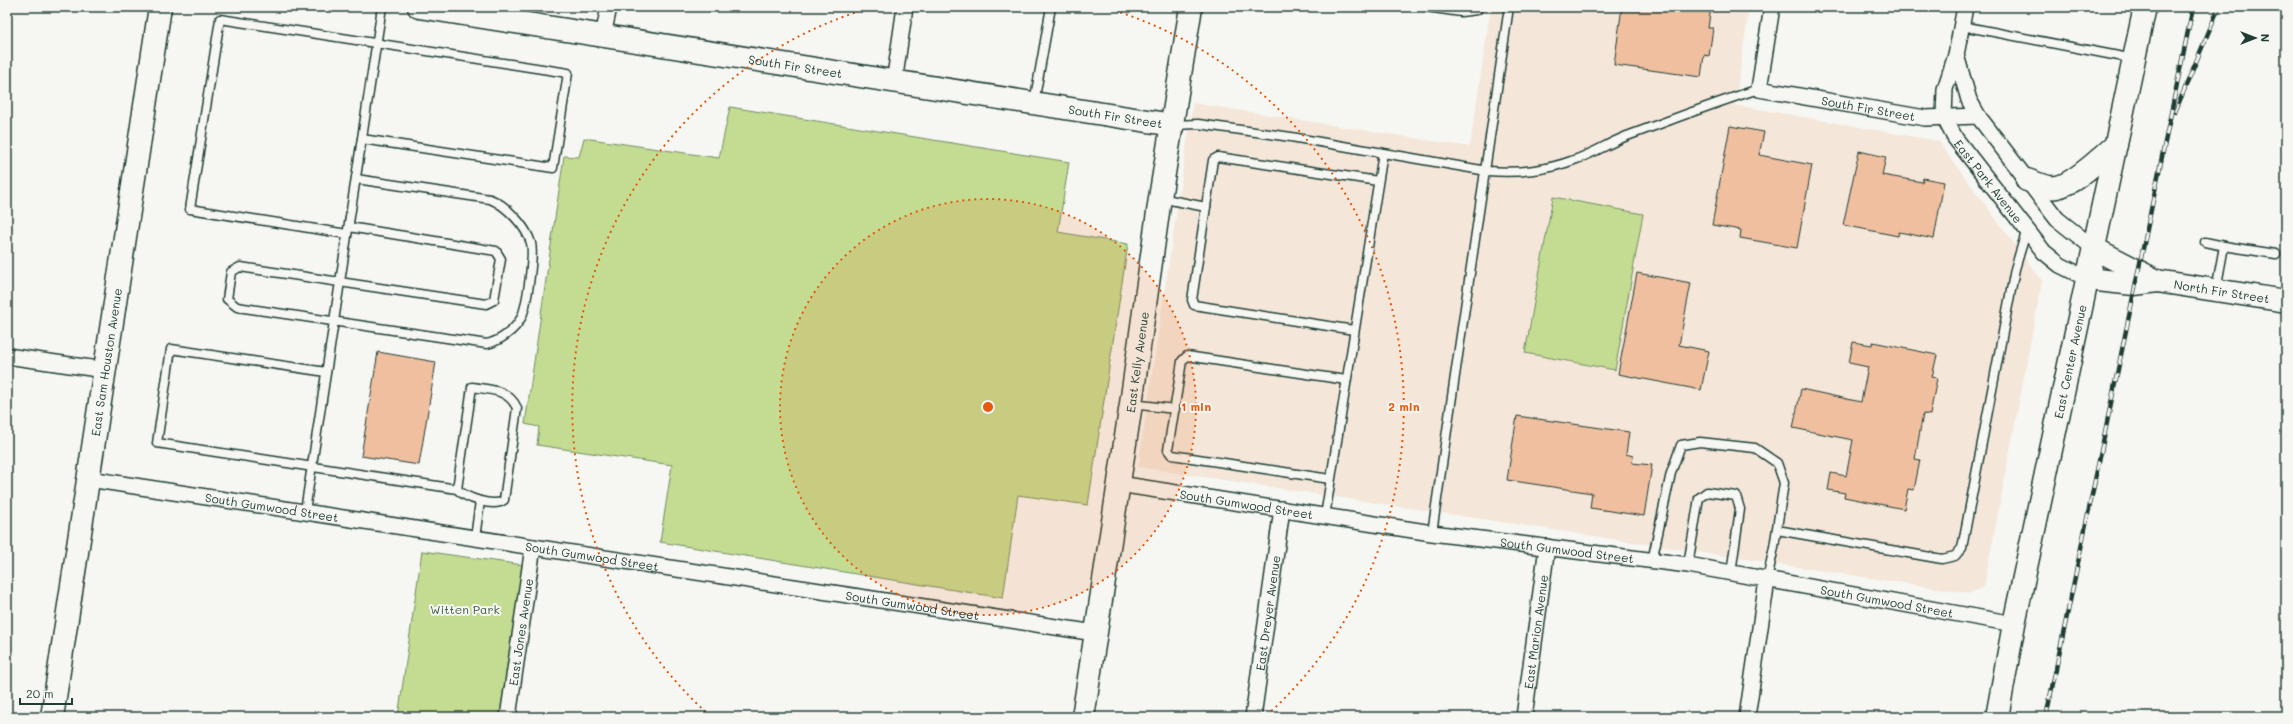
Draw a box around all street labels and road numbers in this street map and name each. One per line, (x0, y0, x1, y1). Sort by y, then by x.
street label: South Fir Street (747, 51, 844, 81)
street label: South Fir Street (1820, 92, 1916, 124)
street label: South Fir Street (1067, 101, 1164, 131)
street label: East Park Avenue (1951, 136, 2026, 226)
street label: North Fir Street (2173, 276, 2271, 306)
street label: East Sam Houston Avenue (87, 287, 125, 437)
street label: East Center Avenue (2050, 303, 2090, 420)
street label: East Kelly Avenue (1122, 311, 1152, 414)
street label: South Gumwood Street (1179, 486, 1314, 522)
street label: South Gumwood Street (204, 489, 340, 525)
street label: South Gumwood Street (1499, 534, 1635, 566)
street label: South Gumwood Street (524, 538, 660, 574)
street label: East Dreyer Avenue (1252, 554, 1283, 672)
street label: East Marion Avenue (1520, 574, 1551, 690)
street label: East Jones Avenue (505, 577, 536, 687)
street label: South Gumwood Street (1819, 581, 1955, 621)
street label: South Gumwood Street (845, 587, 980, 623)

